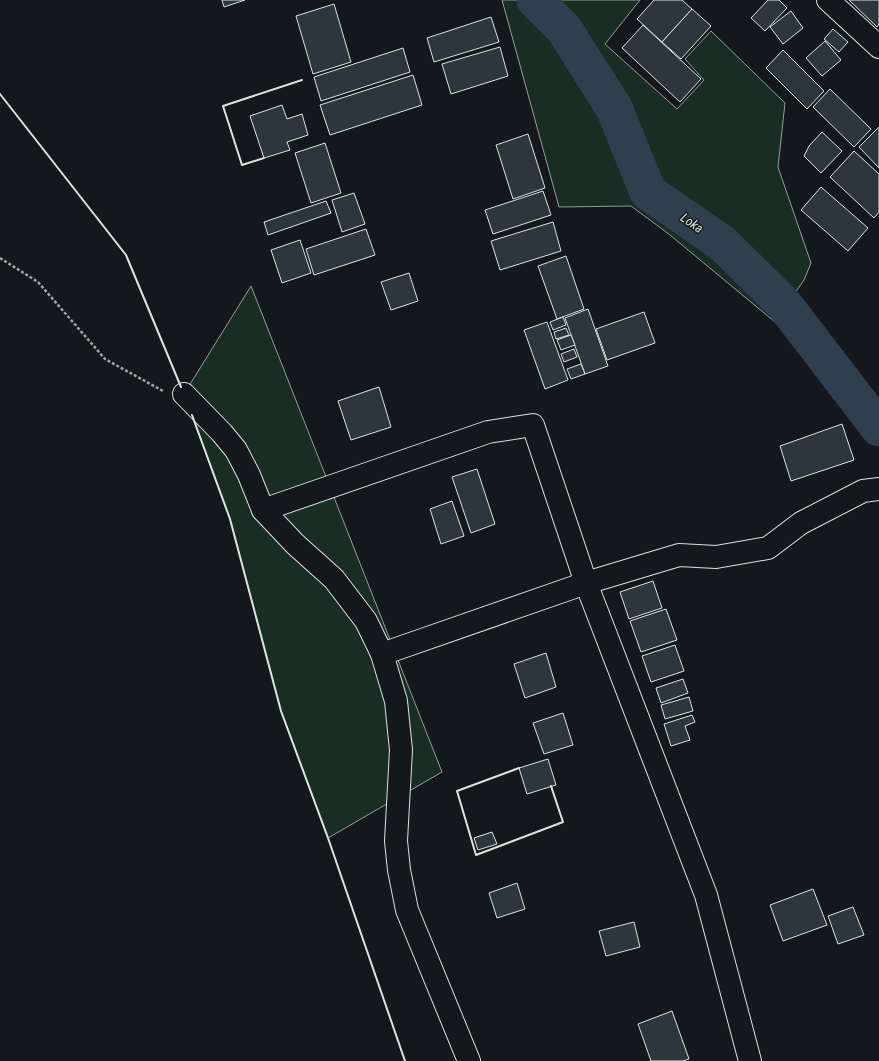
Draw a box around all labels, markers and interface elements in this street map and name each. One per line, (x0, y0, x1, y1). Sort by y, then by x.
water label: Loka (678, 210, 706, 236)

